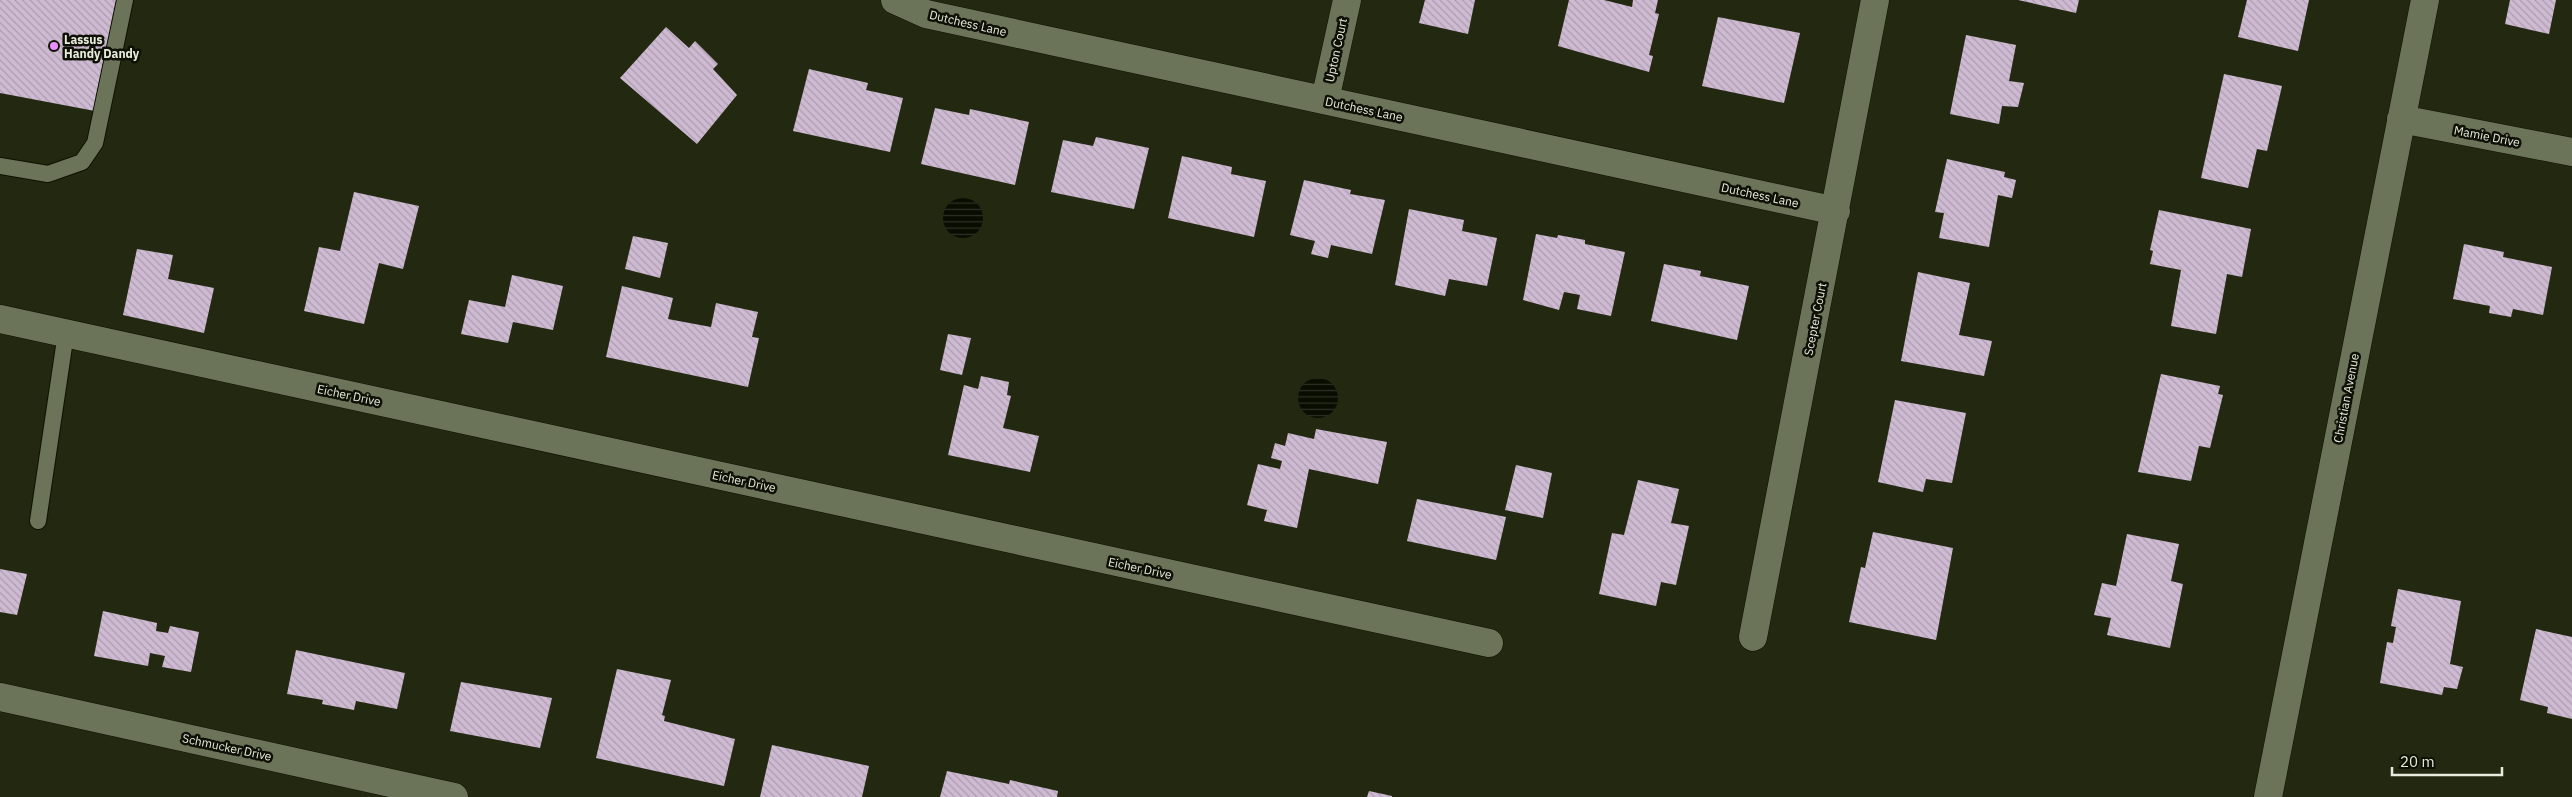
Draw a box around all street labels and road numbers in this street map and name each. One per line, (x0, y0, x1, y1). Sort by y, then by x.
street label: Dutchess Lane (928, 7, 1008, 39)
street label: Upton Court (1322, 17, 1350, 83)
street label: Dutchess Lane (1324, 93, 1404, 125)
street label: Mamie Drive (2453, 122, 2522, 150)
street label: Dutchess Lane (1720, 179, 1800, 211)
street label: Scepter Court (1801, 281, 1829, 357)
street label: Christian Avenue (2330, 352, 2362, 444)
street label: Eicher Drive (316, 381, 383, 409)
street label: Eicher Drive (711, 467, 778, 495)
street label: Eicher Drive (1107, 554, 1174, 582)
street label: Schmucker Drive (181, 730, 273, 764)

